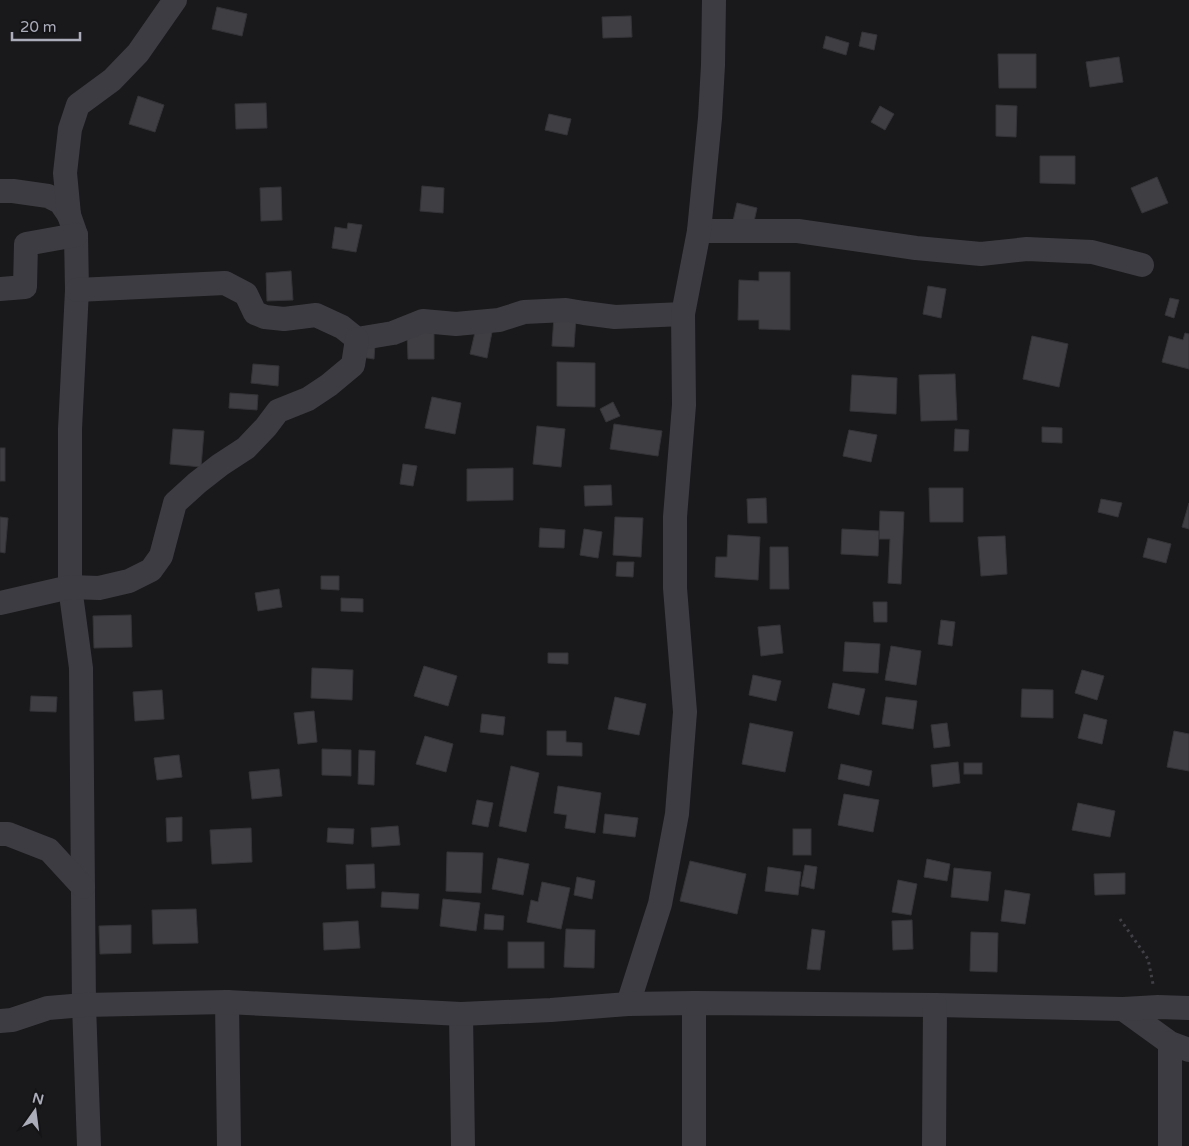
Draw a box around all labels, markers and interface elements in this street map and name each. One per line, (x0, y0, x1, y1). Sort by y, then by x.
scale bar (12, 10, 80, 42)
text: 20 m (20, 18, 57, 36)
north arrow (10, 1086, 60, 1136)
text: N (31, 1089, 46, 1108)

